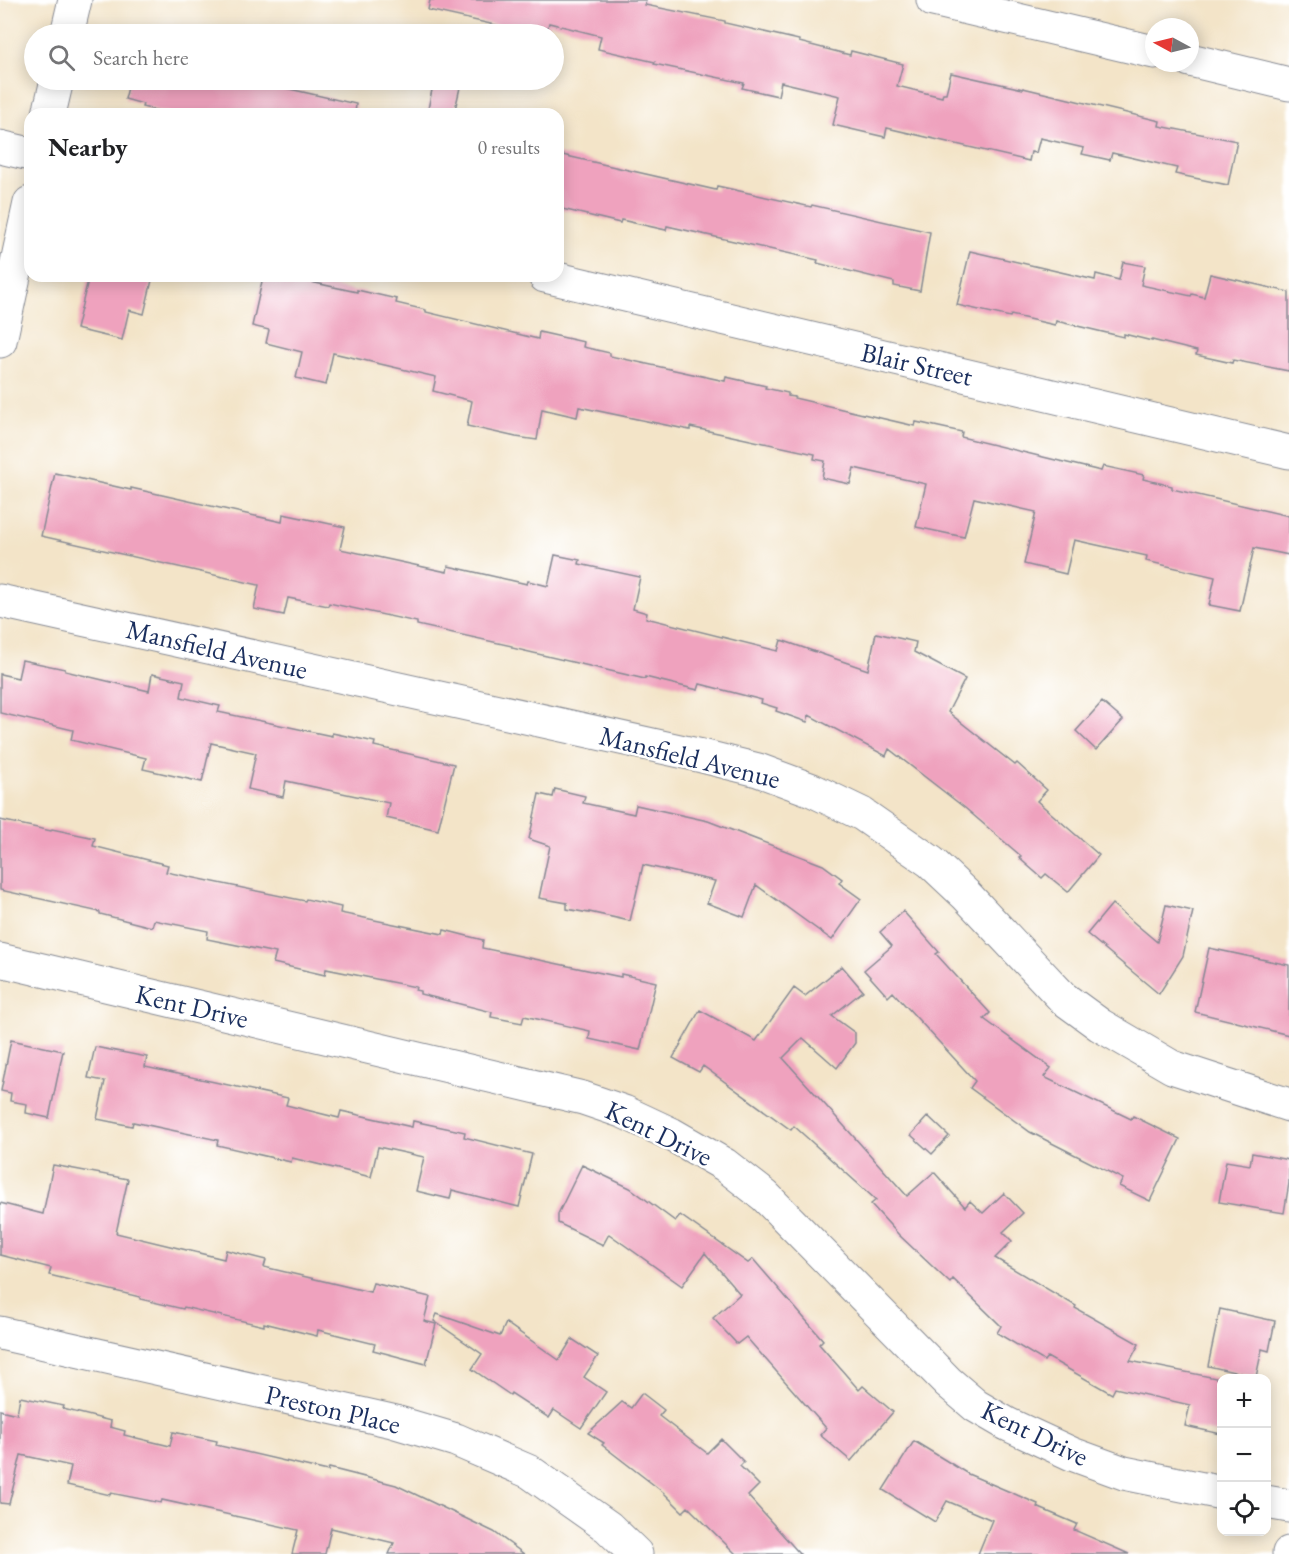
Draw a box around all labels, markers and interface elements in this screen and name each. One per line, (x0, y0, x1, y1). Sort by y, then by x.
north arrow (1145, 18, 1199, 72)
search box (24, 24, 564, 90)
icon: search (45, 41, 78, 74)
text: Search here (93, 43, 188, 72)
text: Nearby (48, 130, 128, 164)
text: 0 results (477, 134, 540, 160)
street label: Blair Street (858, 334, 977, 394)
street label: Mansfield Avenue (123, 611, 311, 687)
street label: Mansfield Avenue (596, 718, 784, 796)
street label: Kent Drive (132, 976, 252, 1036)
street label: Kent Drive (600, 1092, 718, 1174)
map controls (1217, 1374, 1271, 1536)
button: + (1217, 1374, 1271, 1428)
street label: Preston Place (262, 1376, 404, 1442)
street label: Kent Drive (976, 1392, 1094, 1474)
button: − (1217, 1428, 1271, 1482)
button: locate (1217, 1482, 1271, 1536)

